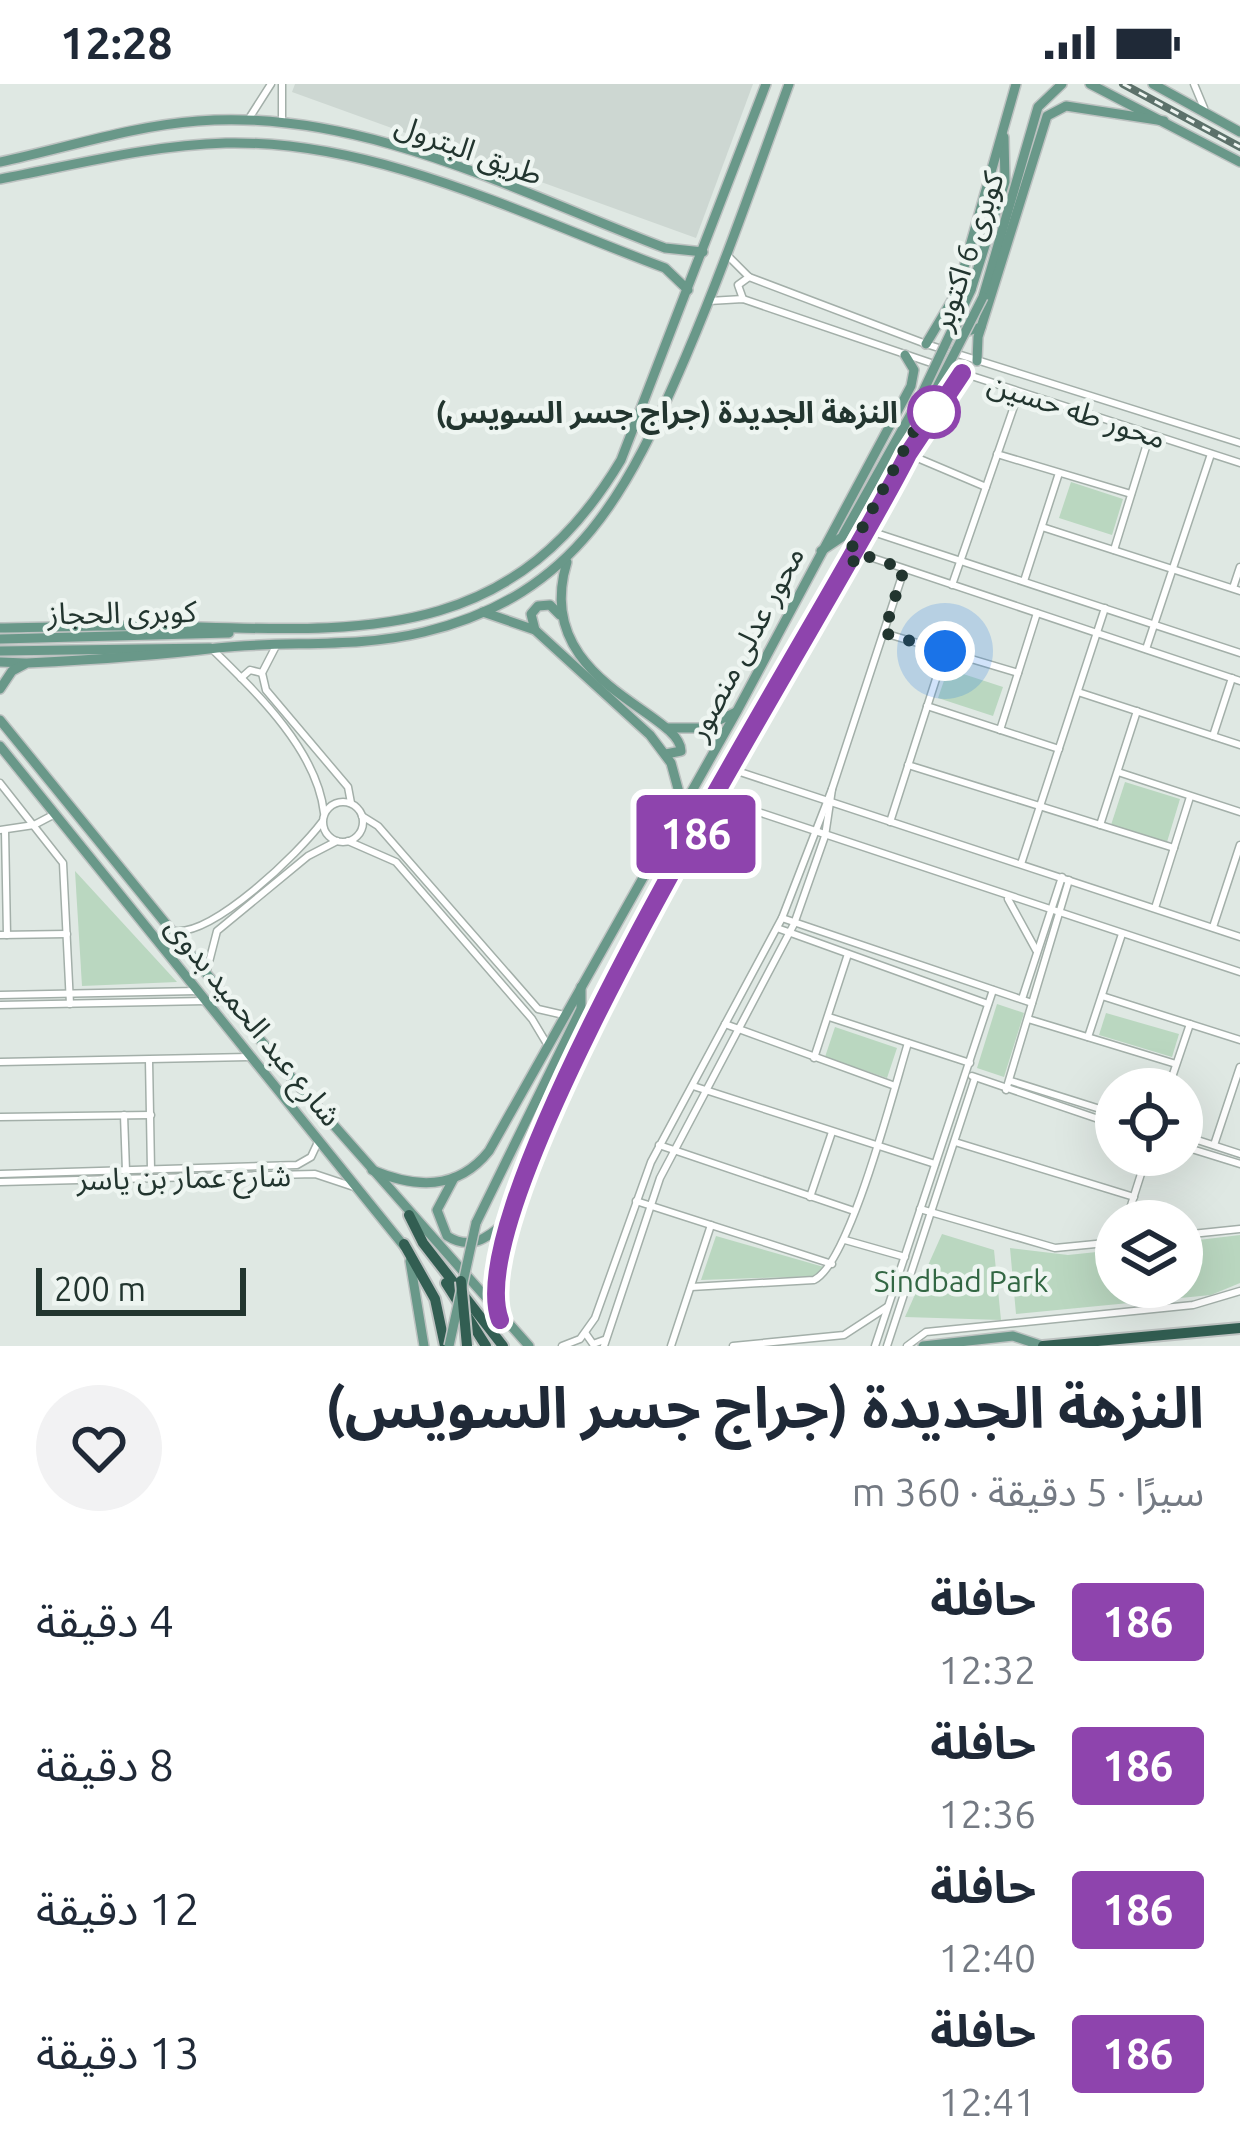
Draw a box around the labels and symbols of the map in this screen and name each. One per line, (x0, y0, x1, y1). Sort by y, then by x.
street label: طريق البترول (390, 107, 547, 193)
street label: كوبرى 6 اكتوبر (924, 167, 1011, 336)
street label: محور طه حسين (984, 365, 1170, 456)
marker: النزهة الجديدة (جراج جسر السويس) (909, 387, 959, 437)
place label: النزهة الجديدة (جراج جسر السويس) (435, 395, 898, 435)
street label: محور عدلى منصور (679, 540, 811, 747)
street label: كوبرى الحجاز (46, 594, 197, 631)
your location (915, 621, 975, 681)
line badge: 186 (627, 795, 765, 873)
street label: شارع عبد الحميد بدوى (155, 910, 349, 1136)
street label: شارع عمار بن ياسر (76, 1158, 292, 1202)
scale bar (36, 1262, 246, 1315)
park label: Sindbad Park (874, 1264, 1048, 1298)

